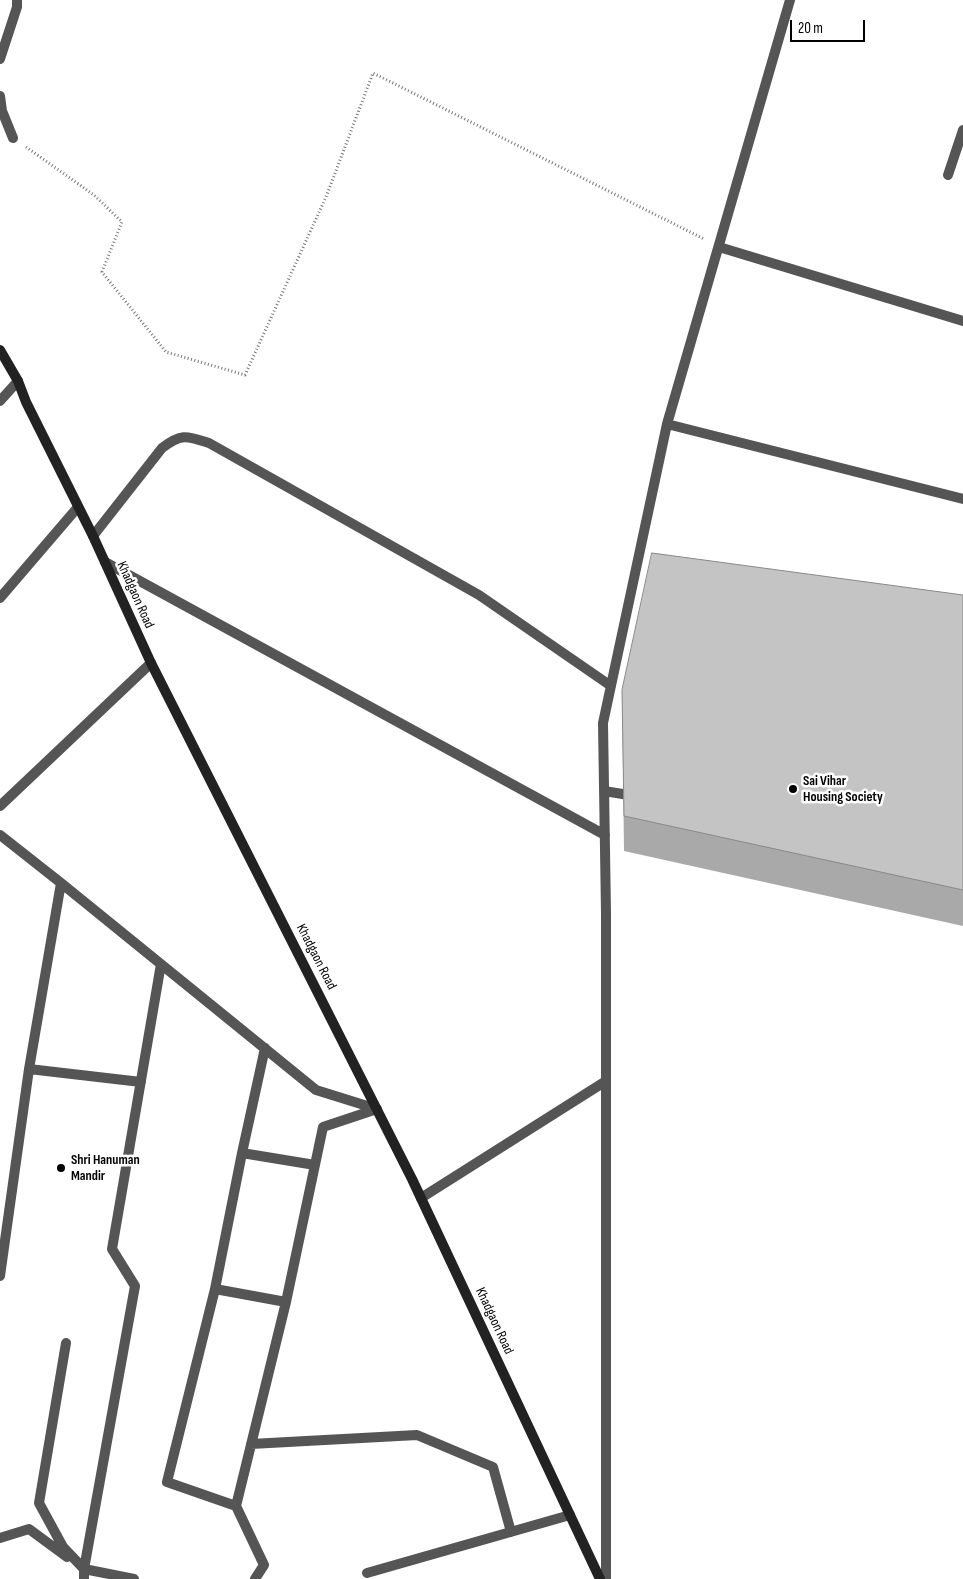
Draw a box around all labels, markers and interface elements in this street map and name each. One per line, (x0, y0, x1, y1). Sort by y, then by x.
scale bar (793, 10, 868, 42)
text: 20 m (798, 19, 823, 38)
street label: Khadgaon Road (113, 559, 157, 631)
place label: Sai Vihar Housing Society (803, 773, 883, 806)
marker: Sai Vihar Housing Society (787, 783, 799, 795)
street label: Khadgaon Road (292, 921, 340, 993)
place label: Shri Hanuman Mandir (71, 1152, 140, 1184)
marker: Shri Hanuman Mandir (55, 1162, 67, 1174)
street label: Khadgaon Road (471, 1285, 517, 1357)

